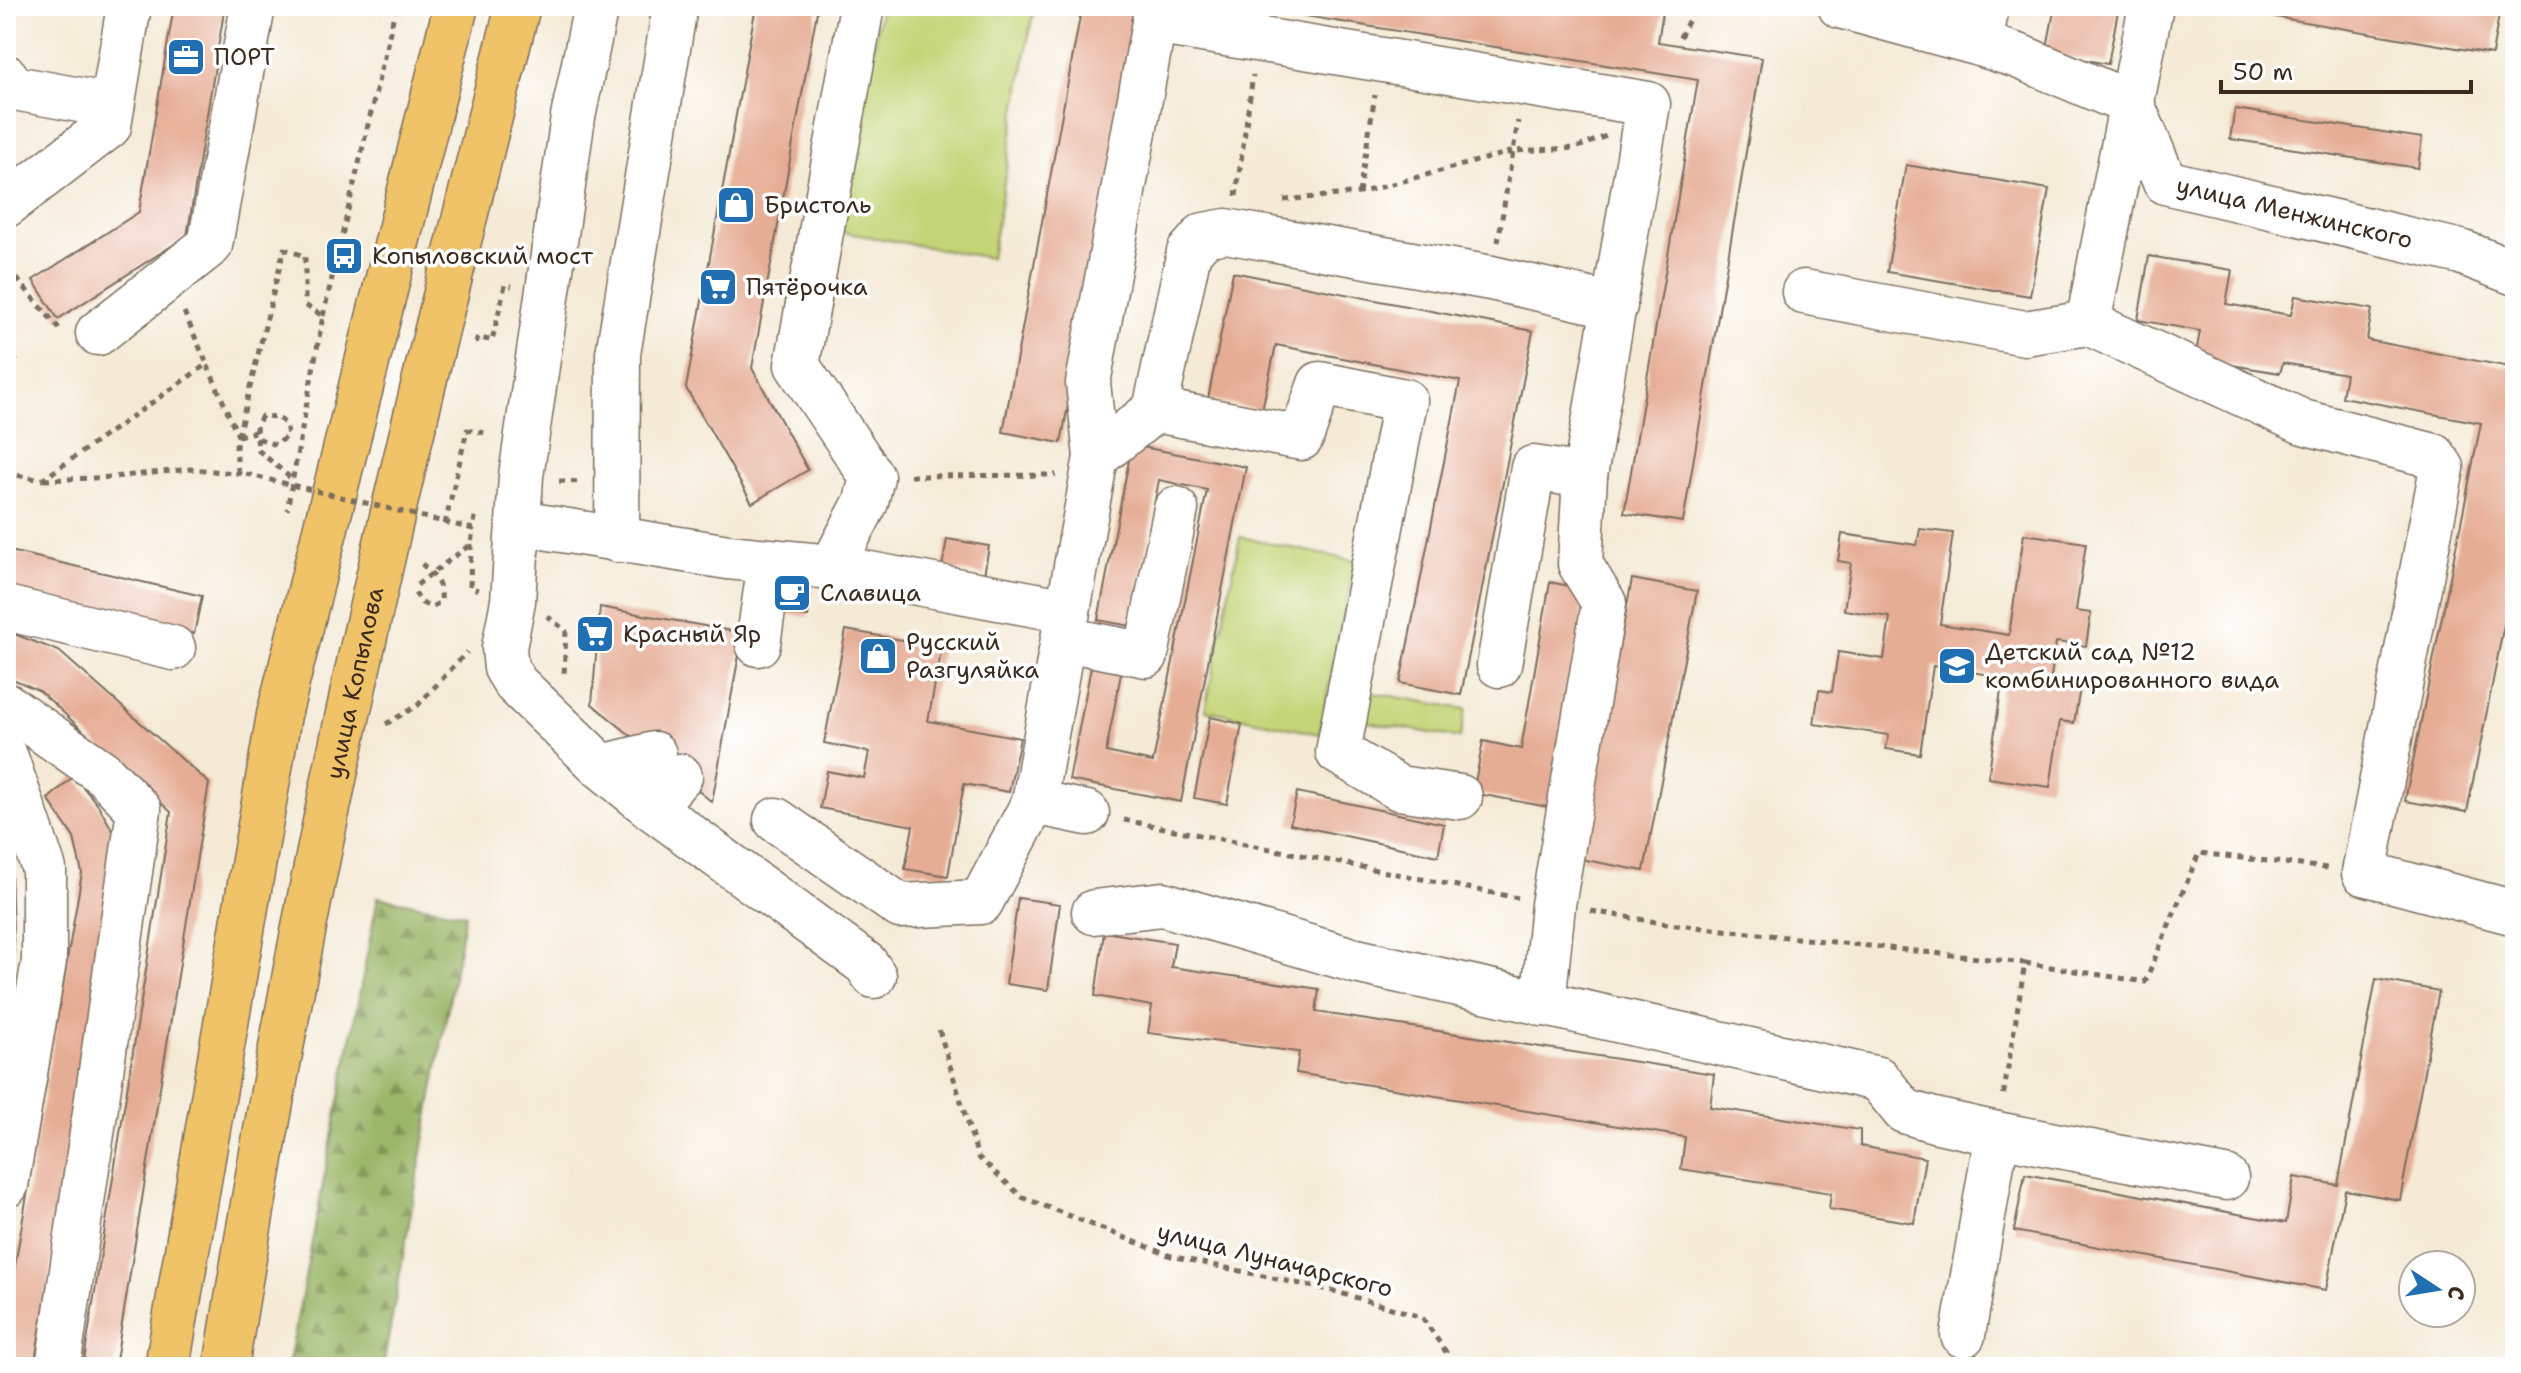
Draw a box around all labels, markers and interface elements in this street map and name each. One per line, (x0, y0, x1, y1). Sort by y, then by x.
office icon: ПОРТ (165, 36, 207, 78)
place label: ПОРТ (214, 41, 275, 73)
scale bar (2221, 44, 2471, 94)
text: 50 m (2233, 56, 2293, 88)
street label: улица Менжинского (2173, 169, 2416, 256)
shop icon: Бристоль (715, 184, 757, 226)
place label: Бристоль (764, 189, 871, 221)
bus stop icon: Копыловский мост (323, 235, 365, 277)
place label: Копыловский мост (372, 240, 594, 272)
supermarket icon: Пятёрочка (697, 266, 739, 308)
place label: Пятёрочка (746, 271, 868, 303)
cafe icon: Славица (771, 572, 813, 614)
place label: Славица (820, 577, 921, 609)
street label: улица Копылова (318, 584, 391, 782)
supermarket icon: Красный Яр (574, 613, 616, 655)
place label: Красный Яр (623, 618, 761, 650)
place label: Русский Разгуляйка (906, 626, 1039, 686)
shop icon: Русский Разгуляйка (857, 635, 899, 677)
place label: Детский сад №12 комбинированного вида (1985, 636, 2279, 696)
school or university icon: Детский сад №12 комбинированного вида (1936, 645, 1978, 687)
street label: улица Луначарского (1154, 1215, 1396, 1305)
north arrow (2397, 1249, 2477, 1329)
text: С (2440, 1283, 2472, 1303)

